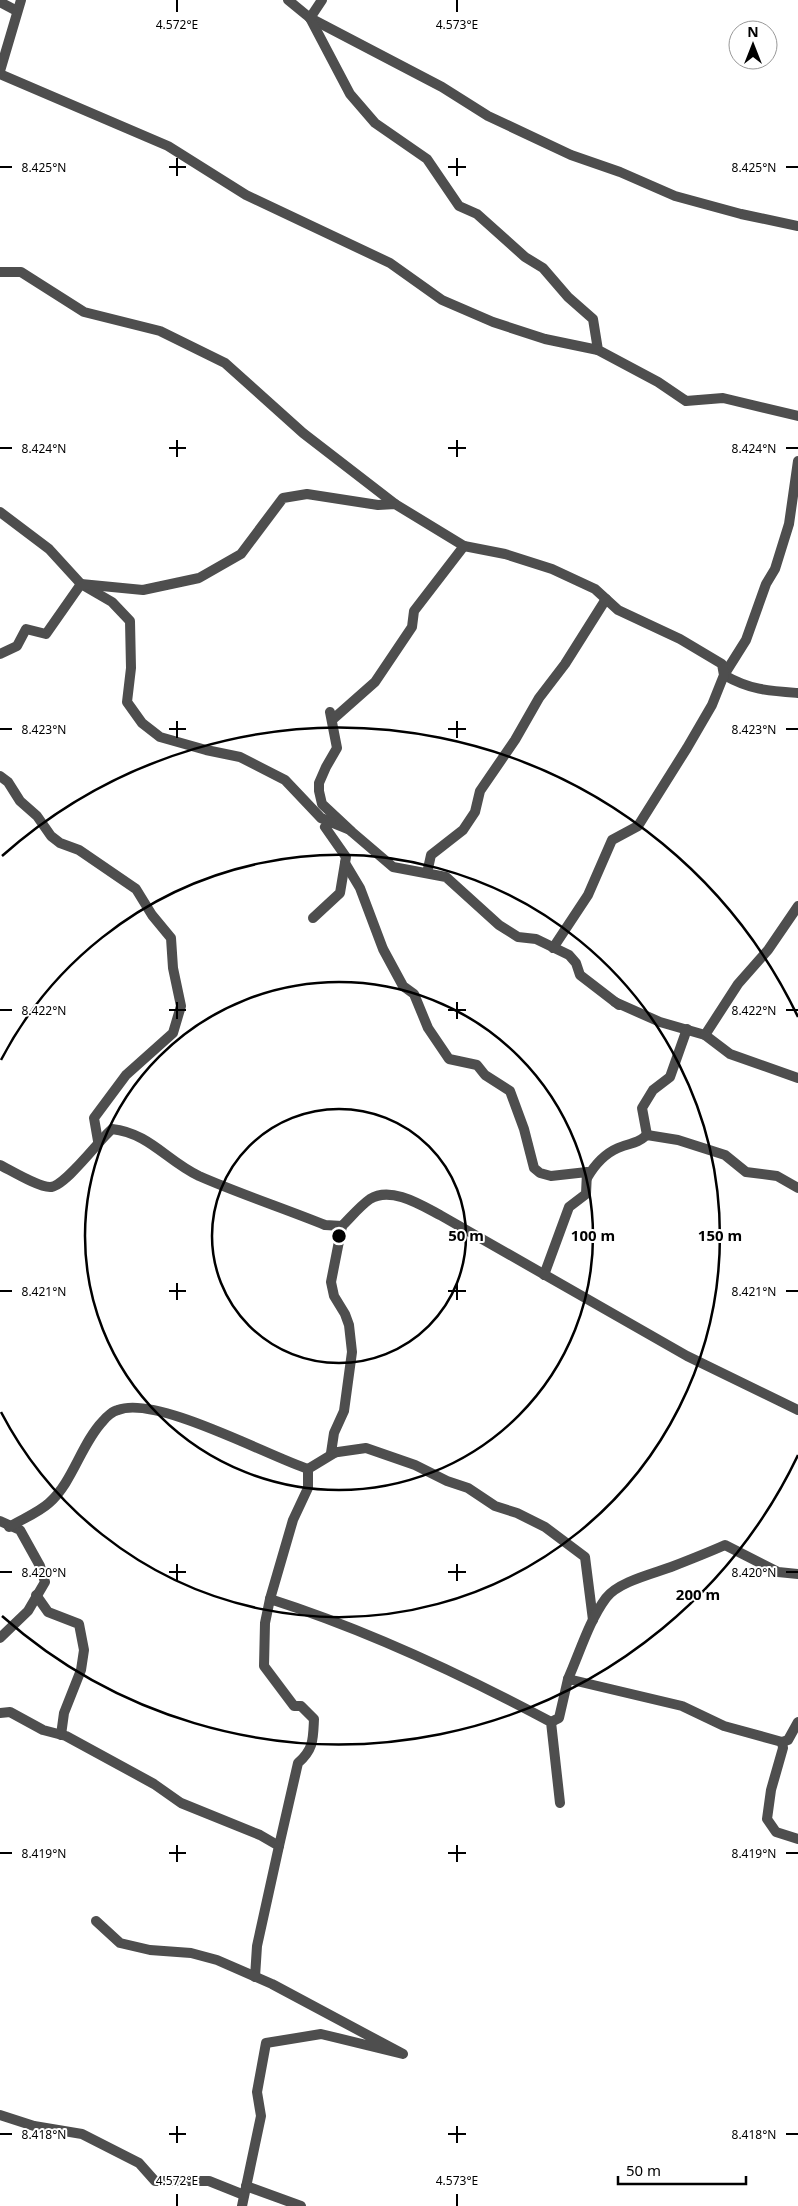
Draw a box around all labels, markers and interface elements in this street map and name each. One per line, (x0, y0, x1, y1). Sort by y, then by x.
text: 4.572°E (156, 16, 198, 33)
text: 4.573°E (436, 16, 478, 33)
north arrow (728, 20, 778, 70)
text: N (747, 22, 759, 41)
text: 8.425°N (22, 159, 66, 176)
text: 8.425°N (732, 159, 776, 176)
text: 8.424°N (22, 440, 66, 457)
text: 8.424°N (732, 440, 776, 457)
text: 8.423°N (22, 721, 66, 738)
text: 8.423°N (732, 721, 776, 738)
text: 8.422°N (22, 1002, 66, 1019)
text: 8.422°N (732, 1002, 776, 1019)
text: 50 m (448, 1225, 484, 1245)
text: 100 m (571, 1225, 615, 1245)
text: 150 m (698, 1225, 742, 1245)
centre of rings (330, 1227, 348, 1245)
text: 8.421°N (22, 1283, 66, 1300)
text: 8.421°N (732, 1283, 776, 1300)
text: 8.420°N (22, 1564, 66, 1581)
text: 8.420°N (732, 1564, 776, 1581)
text: 200 m (676, 1584, 720, 1604)
text: 8.419°N (22, 1845, 66, 1862)
text: 8.419°N (732, 1845, 776, 1862)
text: 8.418°N (22, 2126, 66, 2143)
text: 8.418°N (732, 2126, 776, 2143)
scale bar (618, 2154, 746, 2186)
text: 50 m (626, 2160, 661, 2180)
text: 4.572°E (156, 2172, 198, 2189)
text: 4.573°E (436, 2172, 478, 2189)

